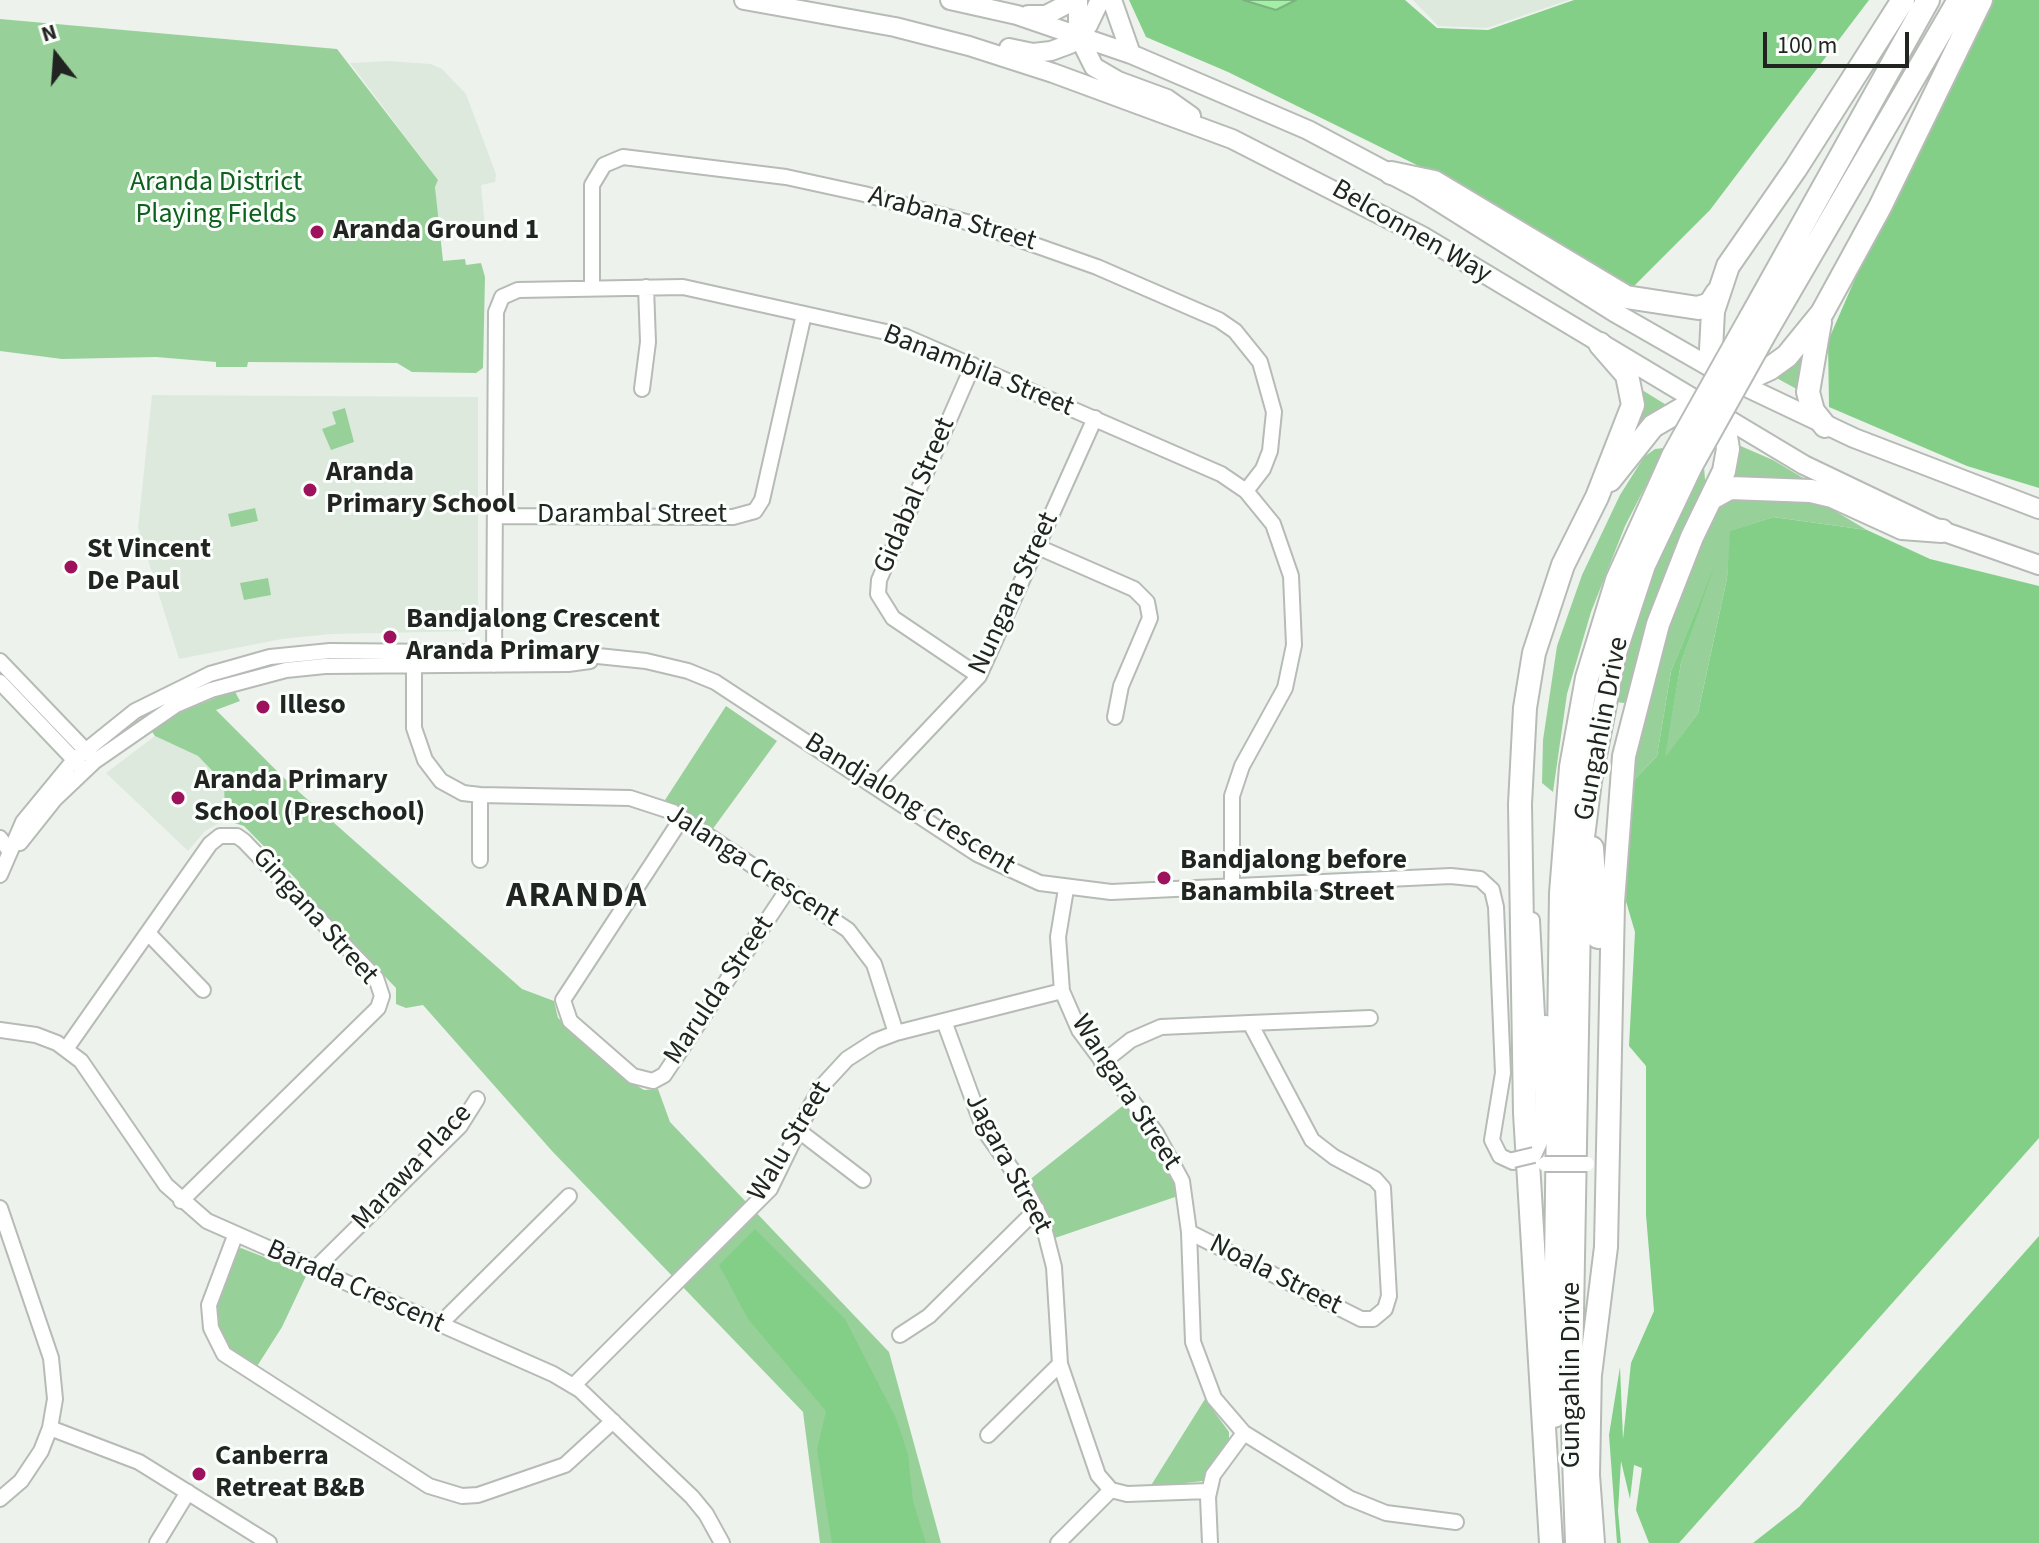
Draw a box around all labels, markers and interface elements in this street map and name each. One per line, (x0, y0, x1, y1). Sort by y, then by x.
north arrow (16, 16, 96, 96)
text: N (37, 16, 61, 50)
scale bar (1767, 16, 1913, 66)
text: 100 m (1777, 28, 1837, 63)
park label: Aranda District Playing Fields (130, 167, 302, 233)
street label: Belconnen Way (1325, 174, 1497, 292)
street label: Arabana Street (864, 180, 1040, 260)
place label: Aranda Ground 1 (333, 215, 539, 249)
marker: Aranda Ground 1 (308, 223, 326, 241)
street label: Banambila Street (878, 318, 1078, 426)
street label: Gidabal Street (868, 413, 964, 579)
place label: Aranda Primary School (326, 457, 516, 523)
marker: Aranda Primary School (301, 481, 319, 499)
street label: Darambal Street (537, 499, 727, 533)
street label: Nungara Street (963, 507, 1067, 681)
place label: St Vincent De Paul (87, 534, 211, 600)
marker: St Vincent De Paul (62, 558, 80, 576)
place label: Bandjalong Crescent Aranda Primary (406, 604, 660, 670)
marker: Bandjalong Crescent Aranda Primary (381, 628, 399, 646)
street label: Gungahlin Drive (1569, 634, 1637, 824)
place label: Illeso (279, 690, 346, 724)
marker: Illeso (254, 698, 272, 716)
street label: Bandjalong Crescent (798, 727, 1020, 883)
place label: Aranda Primary School (Preschool) (194, 765, 425, 831)
marker: Aranda Primary School (Preschool) (169, 789, 187, 807)
street label: Jalanga Crescent (659, 799, 845, 935)
street label: Gingana Street (244, 842, 384, 992)
place label: Bandjalong before Banambila Street (1180, 845, 1407, 911)
marker: Bandjalong before Banambila Street (1155, 869, 1173, 887)
district label: ARANDA (506, 876, 648, 920)
street label: Marulda Street (658, 910, 782, 1072)
street label: Wangara Street (1063, 1009, 1187, 1177)
street label: Walu Street (742, 1076, 840, 1208)
street label: Jagara Street (956, 1088, 1058, 1240)
street label: Marawa Place (346, 1098, 480, 1238)
street label: Noala Street (1203, 1228, 1347, 1324)
street label: Barada Crescent (261, 1234, 449, 1342)
street label: Gungahlin Drive (1556, 1282, 1590, 1468)
place label: Canberra Retreat B&B (215, 1441, 365, 1507)
marker: Canberra Retreat B&B (190, 1465, 208, 1483)

